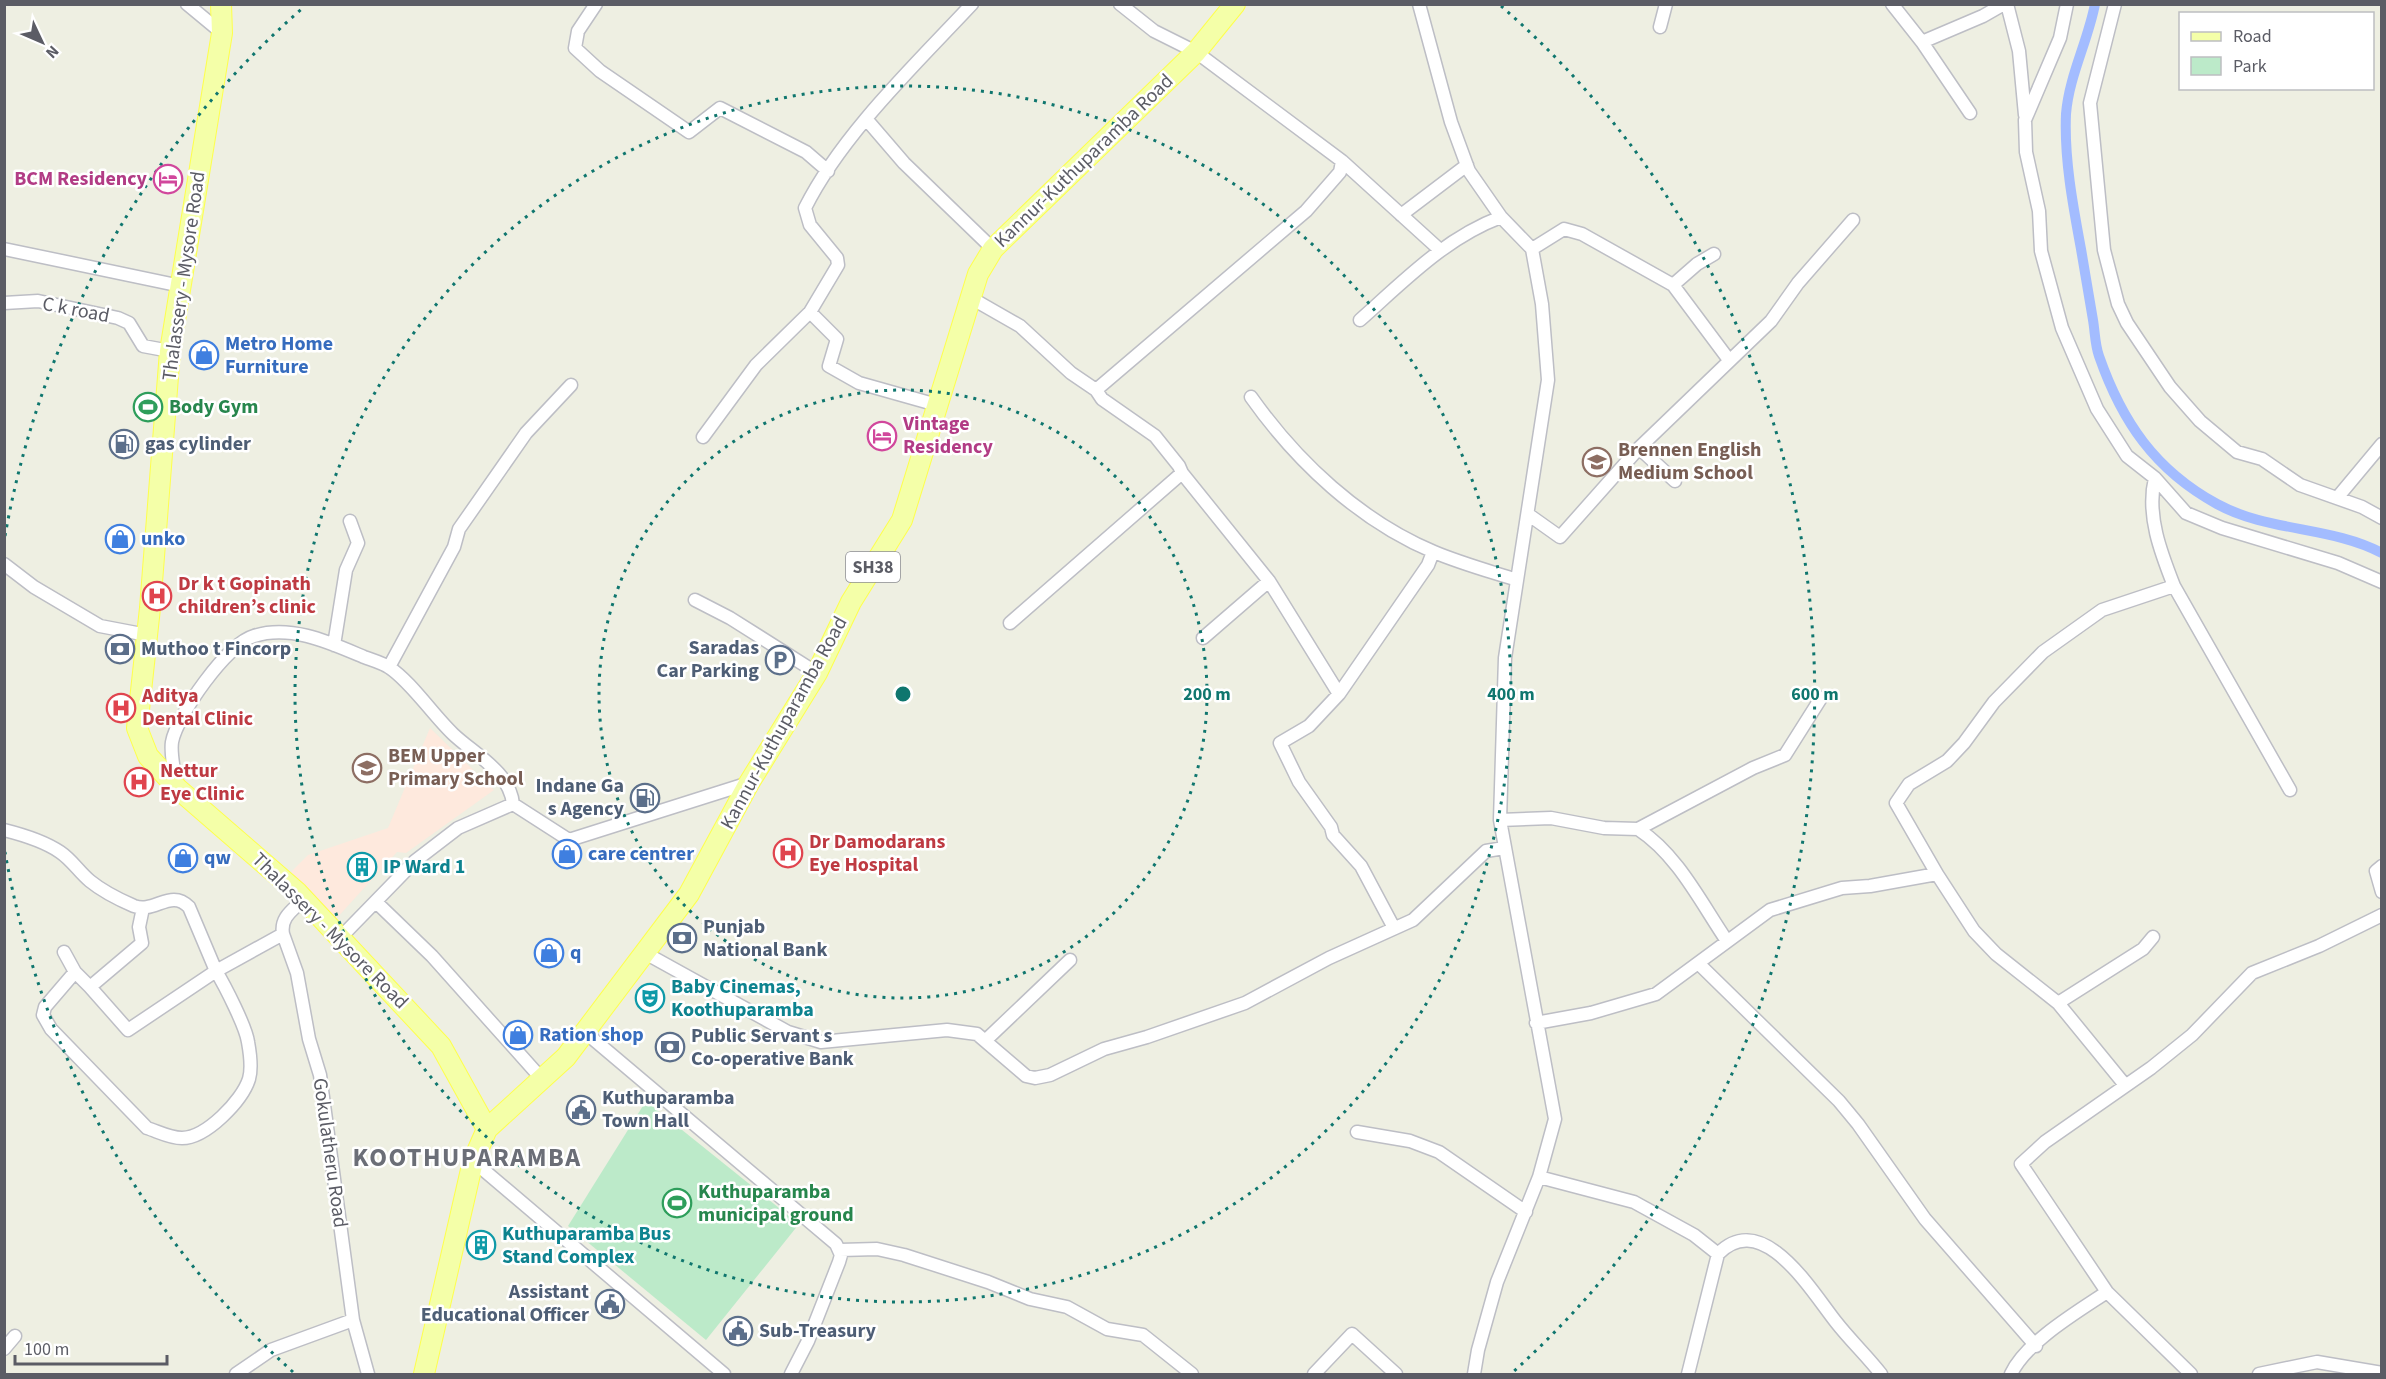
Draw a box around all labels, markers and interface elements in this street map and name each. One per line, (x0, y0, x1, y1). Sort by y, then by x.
north arrow (12, 12, 72, 72)
legend (2179, 12, 2374, 90)
text: Road (2233, 24, 2272, 49)
text: N (40, 40, 64, 63)
text: Park (2233, 54, 2267, 79)
street label: Kannur-Kuthuparamba Road (988, 68, 1180, 254)
hotel icon: BCM Residency (152, 163, 184, 195)
place label: BCM Residency (14, 165, 148, 193)
street label: Thalassery - Mysore Road (155, 169, 213, 383)
street label: C k road (40, 290, 112, 330)
place label: Metro Home Furniture (225, 330, 333, 381)
shop icon: Metro Home Furniture (188, 339, 220, 371)
sports icon: Body Gym (132, 391, 164, 423)
place label: Body Gym (169, 393, 258, 421)
place label: Vintage Residency (902, 410, 993, 461)
hotel icon: Vintage Residency (866, 420, 898, 452)
fuel station icon: gas cylinder (108, 428, 140, 460)
place label: gas cylinder (145, 430, 251, 458)
place label: Brennen English Medium School (1618, 436, 1762, 487)
school or university icon: Brennen English Medium School (1581, 446, 1613, 478)
shop icon: unko (104, 523, 136, 555)
place label: unko (141, 525, 185, 553)
road number: SH38 (846, 552, 900, 582)
place label: Dr k t Gopinath children’s clinic (178, 570, 316, 621)
hospital icon: Dr k t Gopinath children’s clinic (141, 580, 173, 612)
street label: Kannur-Kuthuparamba Road (714, 611, 854, 835)
bank icon: Muthoo t Fincorp (104, 633, 136, 665)
place label: Saradas Car Parking (657, 634, 759, 685)
place label: Muthoo t Fincorp (141, 635, 291, 663)
parking icon: Saradas Car Parking (764, 644, 796, 676)
place label: Aditya Dental Clinic (141, 682, 253, 733)
text: 200 m (1183, 682, 1231, 707)
text: 400 m (1487, 682, 1535, 707)
text: 600 m (1791, 682, 1839, 707)
centre of rings (893, 684, 913, 704)
hospital icon: Aditya Dental Clinic (105, 692, 137, 724)
place label: BEM Upper Primary School (388, 742, 524, 793)
school or university icon: BEM Upper Primary School (351, 752, 383, 784)
place label: Nettur Eye Clinic (160, 757, 245, 808)
hospital icon: Nettur Eye Clinic (123, 766, 155, 798)
place label: Indane Ga s Agency (535, 772, 625, 823)
fuel station icon: Indane Ga s Agency (629, 782, 661, 814)
place label: Dr Damodarans Eye Hospital (809, 828, 946, 879)
hospital icon: Dr Damodarans Eye Hospital (772, 837, 804, 869)
shop icon: care centrer (551, 838, 583, 870)
place label: care centrer (588, 840, 694, 868)
shop icon: qw (167, 842, 199, 874)
place label: qw (204, 844, 231, 872)
street label: Thalassery - Mysore Road (245, 846, 415, 1016)
building icon: IP Ward 1 (346, 851, 378, 883)
place label: IP Ward 1 (383, 853, 465, 881)
place label: Punjab National Bank (703, 913, 828, 964)
bank icon: Punjab National Bank (666, 922, 698, 954)
shop icon: q (533, 937, 565, 969)
place label: q (570, 939, 581, 967)
place label: Baby Cinemas, Koothuparamba (671, 973, 814, 1024)
theatre icon: Baby Cinemas, Koothuparamba (634, 982, 666, 1014)
shop icon: Ration shop (502, 1019, 534, 1051)
place label: Ration shop (539, 1021, 644, 1049)
place label: Public Servant s Co-operative Bank (691, 1022, 854, 1073)
bank icon: Public Servant s Co-operative Bank (654, 1031, 686, 1063)
street label: Gokulatheru Road (306, 1076, 354, 1230)
place label: Kuthuparamba Town Hall (602, 1084, 735, 1135)
public building icon: Kuthuparamba Town Hall (565, 1094, 597, 1126)
district label: KOOTHUPARAMBA (352, 1139, 582, 1176)
place label: Kuthuparamba municipal ground (698, 1178, 854, 1229)
sports icon: Kuthuparamba municipal ground (661, 1187, 693, 1219)
place label: Kuthuparamba Bus Stand Complex (502, 1220, 671, 1271)
building icon: Kuthuparamba Bus Stand Complex (465, 1229, 497, 1261)
place label: Assistant Educational Officer (421, 1278, 589, 1329)
public building icon: Assistant Educational Officer (594, 1288, 626, 1320)
public building icon: Sub-Treasury (722, 1315, 754, 1347)
place label: Sub-Treasury (759, 1317, 877, 1345)
scale bar (15, 1328, 166, 1366)
text: 100 m (24, 1337, 69, 1362)

